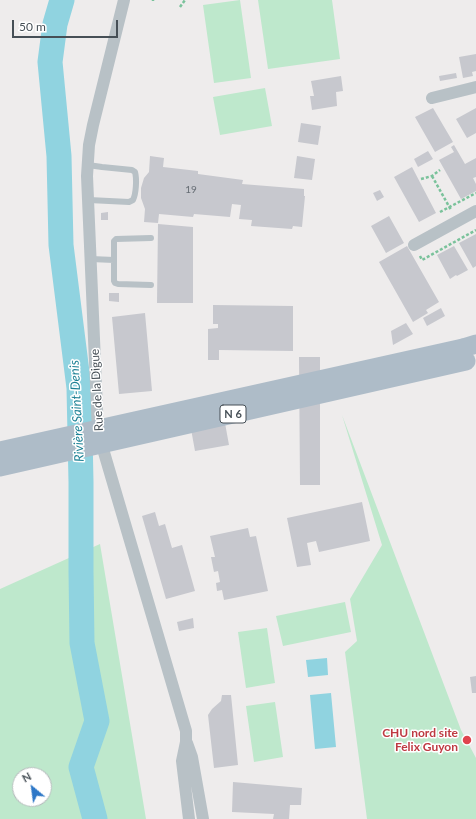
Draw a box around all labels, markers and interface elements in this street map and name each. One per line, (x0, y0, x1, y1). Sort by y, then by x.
scale bar (14, 12, 120, 38)
text: 50 m (19, 19, 46, 34)
house number: 19 (185, 184, 197, 196)
street label: Rue de la Digue (88, 348, 106, 432)
water label: Rivière Saint-Denis (67, 360, 87, 462)
road number: N 6 (220, 405, 246, 423)
place label: CHU nord site Felix Guyon (382, 726, 458, 754)
marker: CHU nord site Felix Guyon (461, 734, 473, 746)
north arrow (12, 767, 52, 807)
text: N (20, 769, 33, 785)

